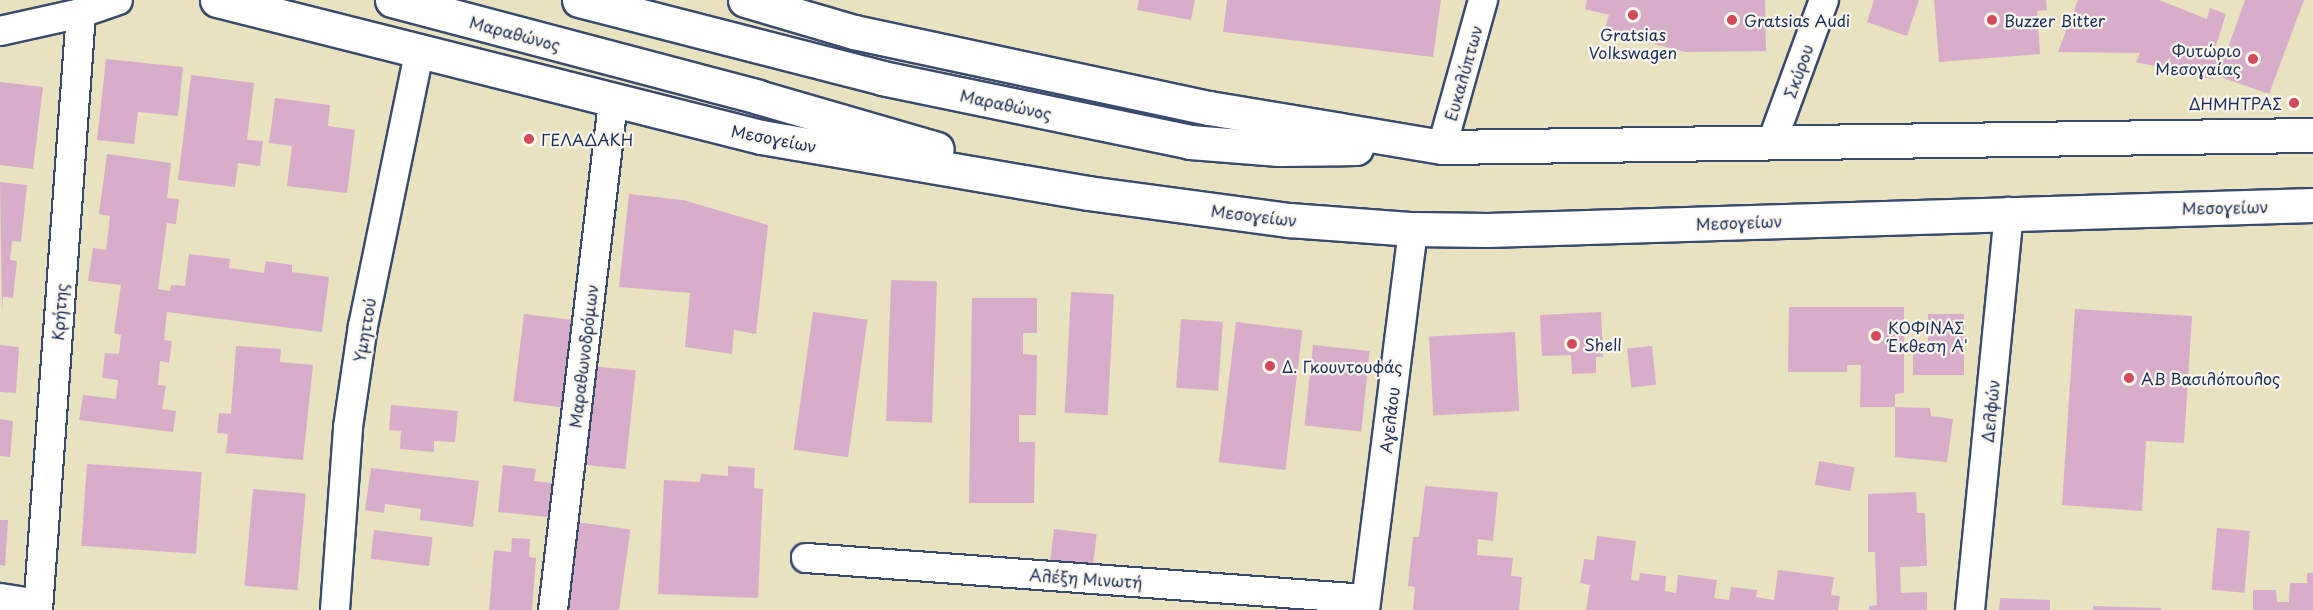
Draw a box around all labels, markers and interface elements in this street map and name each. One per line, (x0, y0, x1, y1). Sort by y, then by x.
marker: Gratsias Volkswagen (1626, 8, 1640, 22)
place label: Gratsias Audi (1744, 10, 1851, 30)
place label: Buzzer Bitter (2004, 10, 2105, 30)
street label: Μαραθώνος (468, 12, 562, 54)
marker: Gratsias Audi (1725, 13, 1739, 27)
marker: Buzzer Bitter (1985, 13, 1999, 27)
street label: Ευκαλύπτων (1440, 23, 1486, 123)
place label: Gratsias Volkswagen (1589, 24, 1677, 62)
place label: Φυτώριο Μεσογαίας (2155, 40, 2241, 78)
street label: Σκύρου (1779, 41, 1817, 101)
marker: Φυτώριο Μεσογαίας (2246, 52, 2260, 66)
street label: Μαραθώνος (958, 85, 1054, 123)
place label: ΔΗΜΗΤΡΑΣ (2189, 93, 2282, 113)
marker: ΔΗΜΗΤΡΑΣ (2287, 96, 2301, 110)
street label: Μεσογείων (730, 120, 818, 156)
place label: ΓΕΛΑΔΑΚΗ (541, 129, 633, 149)
marker: ΓΕΛΑΔΑΚΗ (522, 132, 536, 146)
street label: Μεσογείων (2182, 197, 2268, 217)
street label: Μεσογείων (1210, 200, 1298, 230)
street label: Μεσογείων (1695, 211, 1783, 233)
street label: Κρήτης (47, 283, 71, 341)
street label: Μαραθωνοδρόμων (565, 283, 601, 429)
street label: Υμηττού (349, 296, 379, 364)
place label: ΚΟΦΙΝΑΣ Έκθεση Α' (1888, 317, 1968, 355)
marker: ΚΟΦΙΝΑΣ Έκθεση Α' (1869, 329, 1883, 343)
place label: Shell (1584, 334, 1622, 354)
marker: Shell (1565, 337, 1579, 351)
place label: Δ. Γκουντουφάς (1282, 356, 1403, 376)
marker: Δ. Γκουντουφάς (1263, 359, 1277, 373)
place label: ΑΒ Βασιλόπουλος (2141, 368, 2280, 388)
marker: ΑΒ Βασιλόπουλος (2122, 371, 2136, 385)
street label: Δελφών (1977, 378, 2003, 444)
street label: Αγελάου (1375, 386, 1403, 454)
street label: Αλέξη Μινωτή (1029, 564, 1143, 592)

